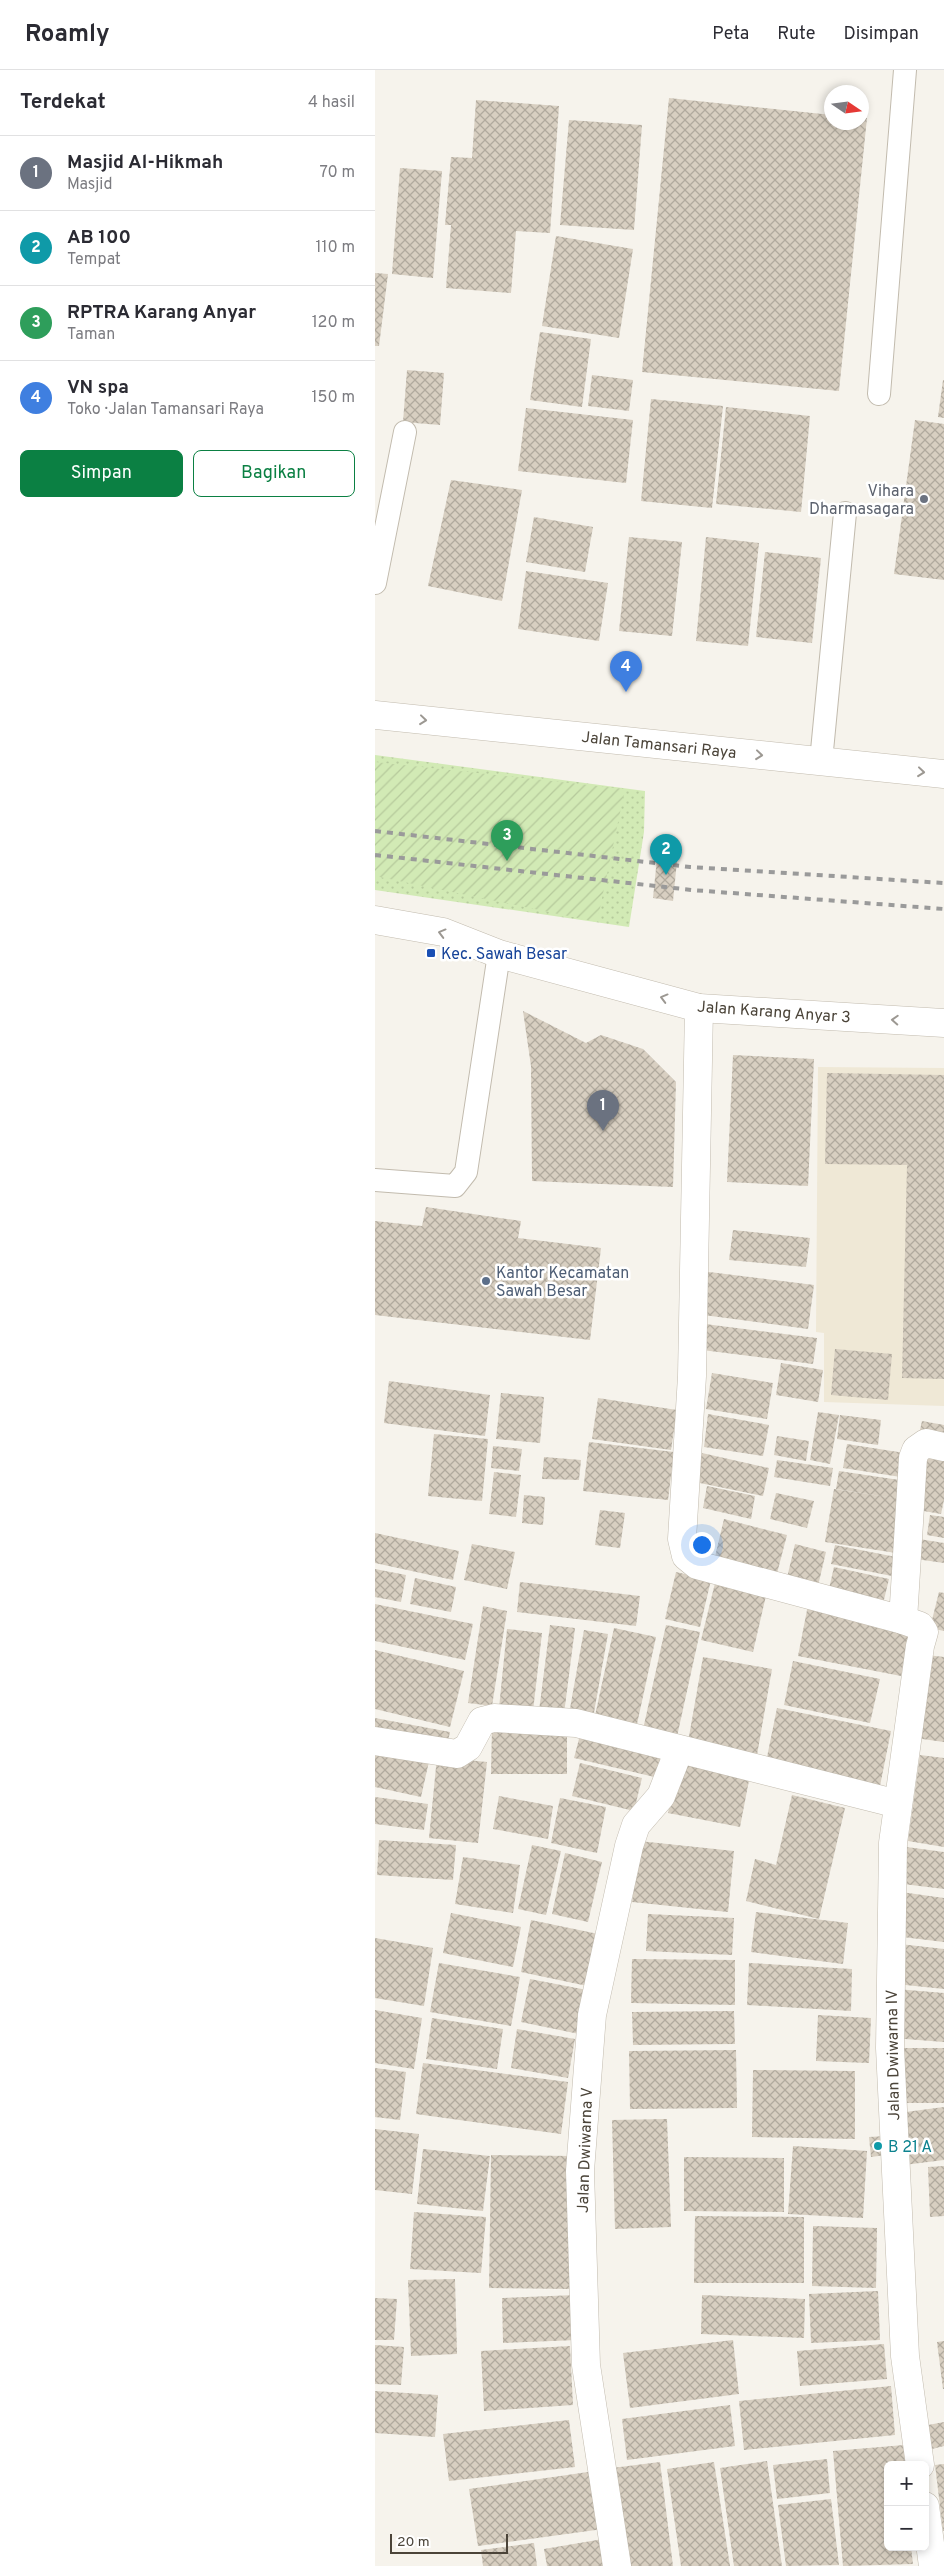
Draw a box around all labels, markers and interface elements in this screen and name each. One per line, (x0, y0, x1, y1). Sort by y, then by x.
text: Roamly (25, 20, 110, 50)
text: Peta (712, 23, 749, 46)
text: Rute (777, 23, 815, 46)
text: Disimpan (843, 23, 919, 46)
north arrow (824, 85, 869, 130)
text: Terdekat (20, 89, 106, 116)
text: 4 hasil (308, 93, 355, 113)
text: Masjid Al-Hikmah (67, 151, 223, 175)
text: 1 (33, 163, 39, 183)
text: 70 m (320, 163, 355, 183)
text: Masjid (67, 175, 112, 195)
text: AB 100 (67, 226, 131, 250)
text: 2 (31, 238, 41, 258)
text: 110 m (315, 238, 355, 258)
text: Tempat (67, 250, 121, 270)
text: RPTRA Karang Anyar (67, 301, 256, 325)
text: 3 (31, 313, 41, 333)
text: 120 m (312, 313, 355, 333)
text: Taman (67, 325, 115, 345)
text: VN spa (67, 376, 129, 400)
text: 4 (31, 388, 41, 408)
text: 150 m (312, 388, 355, 408)
text: Toko · Jalan Tamansari Raya (67, 400, 264, 420)
button: Simpan (20, 450, 183, 497)
button: Bagikan (193, 450, 355, 497)
place label: Vihara Dharmasagara (809, 482, 914, 520)
marker: Vihara Dharmasagara (918, 493, 930, 505)
pin: 4 (610, 651, 642, 692)
one-way arrow (420, 714, 428, 725)
street label: Jalan Tamansari Raya (580, 728, 737, 764)
one-way arrow (755, 749, 763, 760)
one-way arrow (917, 766, 925, 777)
pin: 3 (491, 820, 523, 861)
pin: 2 (650, 834, 682, 875)
one-way arrow (438, 928, 446, 938)
place label: Kec. Sawah Besar (441, 945, 567, 965)
marker: Kec. Sawah Besar (425, 947, 437, 959)
one-way arrow (661, 994, 669, 1004)
street label: Jalan Karang Anyar 3 (696, 998, 851, 1028)
one-way arrow (891, 1014, 899, 1025)
pin: 1 (587, 1090, 619, 1131)
place label: Kantor Kecamatan Sawah Besar (496, 1264, 629, 1302)
marker: Kantor Kecamatan Sawah Besar (480, 1275, 492, 1287)
your location (689, 1532, 715, 1558)
street label: Jalan Dwiwarna IV (883, 1989, 905, 2121)
street label: Jalan Dwiwarna V (574, 2087, 598, 2213)
place label: B 21 A (888, 2138, 932, 2158)
marker: B 21 A (872, 2140, 884, 2152)
map controls (884, 2461, 929, 2551)
button: + (884, 2461, 929, 2506)
button: − (884, 2506, 929, 2551)
scale bar (390, 2531, 507, 2554)
text: 20 m (397, 2534, 430, 2551)

